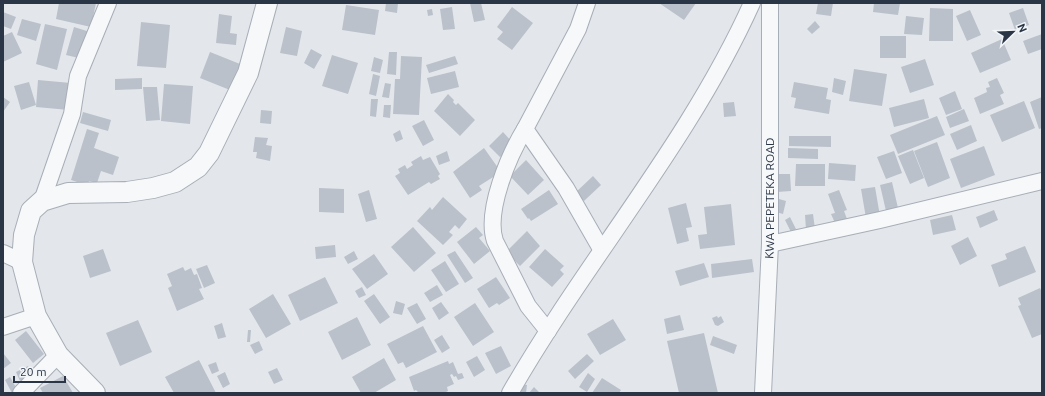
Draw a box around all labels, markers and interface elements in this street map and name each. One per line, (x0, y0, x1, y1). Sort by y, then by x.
north arrow (993, 12, 1033, 52)
text: N (1015, 22, 1029, 34)
street label: KWA PEPETEKA ROAD (762, 137, 776, 259)
scale bar (14, 358, 65, 384)
text: 20 m (20, 365, 47, 378)

